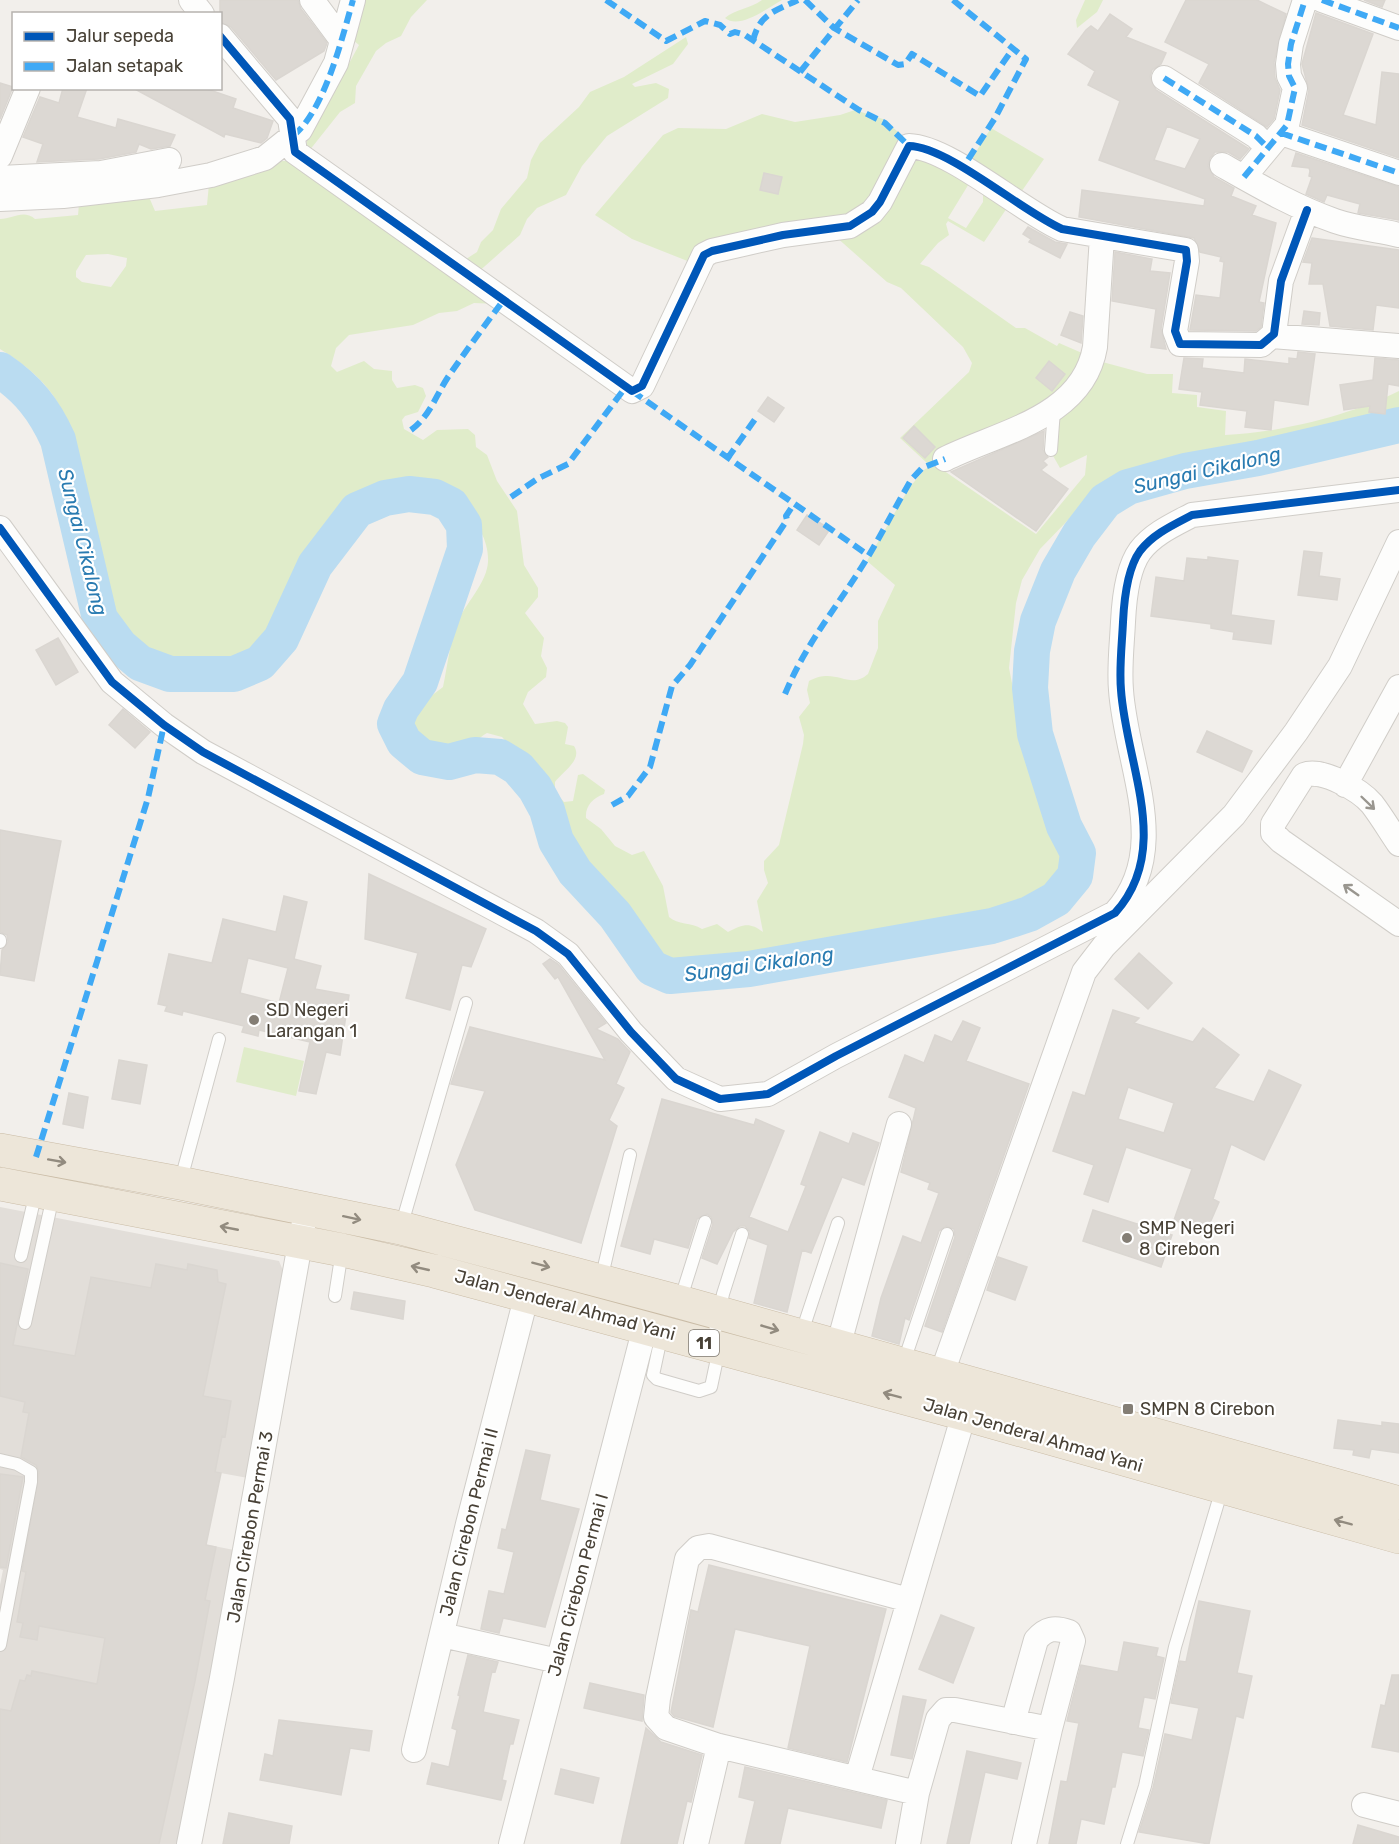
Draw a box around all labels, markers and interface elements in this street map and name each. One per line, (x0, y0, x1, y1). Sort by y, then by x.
legend (12, 12, 222, 90)
text: Jalur sepeda (66, 25, 174, 47)
text: Jalan setapak (66, 55, 184, 77)
water label: Sungai Cikalong (1131, 441, 1283, 499)
water label: Sungai Cikalong (53, 466, 113, 618)
one-way arrow (1361, 796, 1376, 810)
one-way arrow (1344, 884, 1360, 896)
water label: Sungai Cikalong (683, 942, 835, 986)
place label: SD Negeri Larangan 1 (266, 999, 357, 1042)
marker: SD Negeri Larangan 1 (247, 1013, 261, 1027)
one-way arrow (47, 1156, 67, 1167)
one-way arrow (342, 1213, 361, 1225)
place label: SMP Negeri 8 Cirebon (1139, 1217, 1235, 1260)
one-way arrow (220, 1222, 239, 1233)
marker: SMP Negeri 8 Cirebon (1120, 1231, 1134, 1245)
one-way arrow (531, 1260, 550, 1271)
one-way arrow (411, 1261, 430, 1273)
street label: Jalan Jenderal Ahmad Yani (452, 1265, 678, 1345)
one-way arrow (760, 1323, 779, 1334)
road number: 11 (689, 1330, 719, 1356)
one-way arrow (883, 1388, 902, 1400)
street label: Jalan Jenderal Ahmad Yani (921, 1393, 1145, 1477)
place label: SMPN 8 Cirebon (1140, 1398, 1275, 1420)
marker: SMPN 8 Cirebon (1121, 1402, 1135, 1416)
street label: Jalan Cirebon Permai II (435, 1426, 503, 1618)
street label: Jalan Cirebon Permai 3 (222, 1429, 278, 1625)
street label: Jalan Cirebon Permai I (543, 1491, 613, 1679)
one-way arrow (1333, 1516, 1352, 1527)

